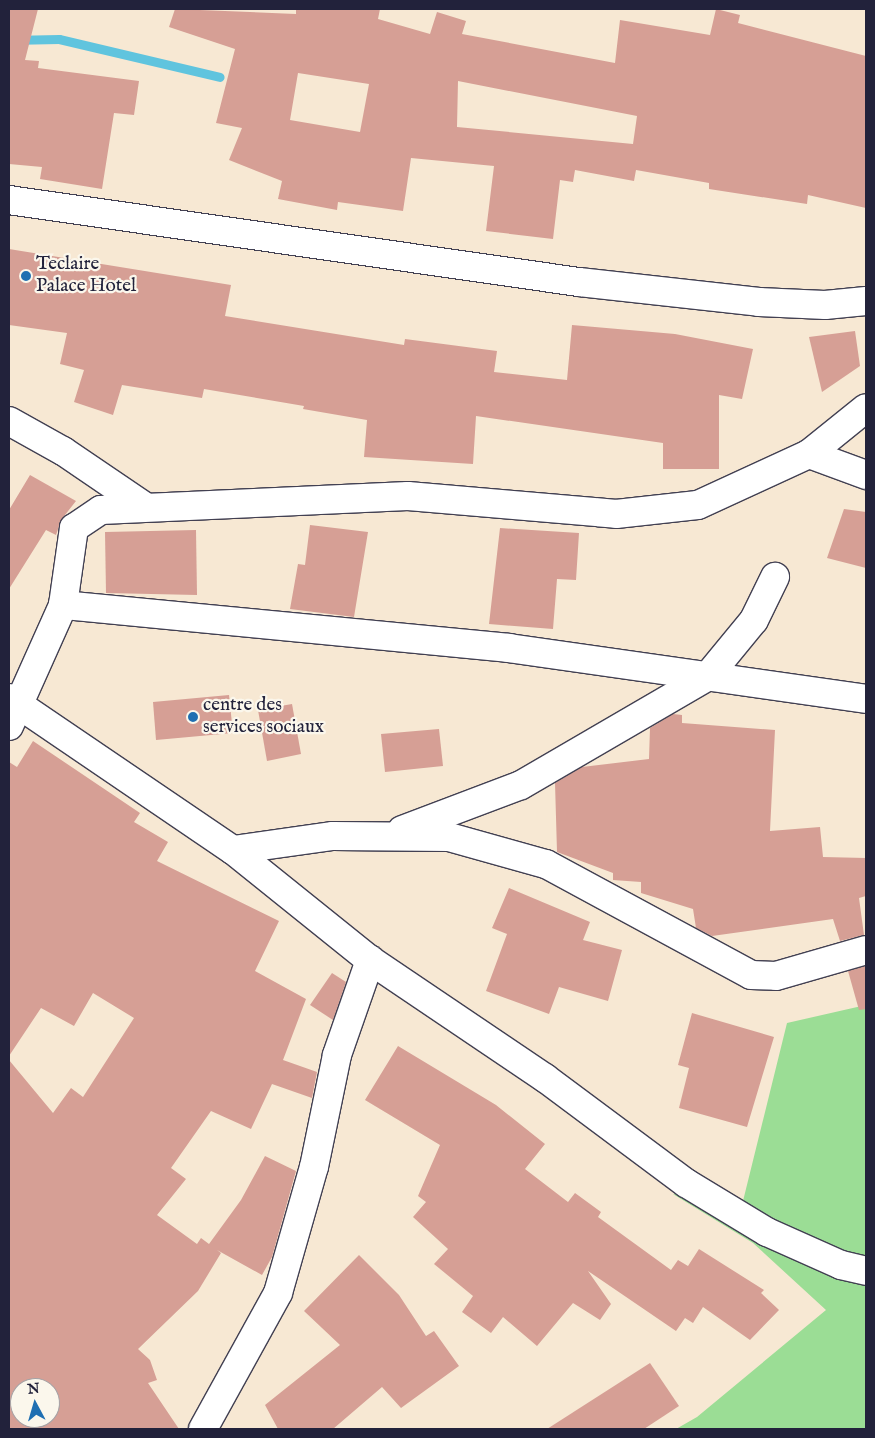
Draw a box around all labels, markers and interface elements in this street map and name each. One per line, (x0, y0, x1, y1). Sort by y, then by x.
place label: Teclaire Palace Hotel (36, 254, 136, 298)
marker: Teclaire Palace Hotel (20, 270, 32, 282)
place label: centre des services sociaux (203, 695, 324, 739)
marker: centre des services sociaux (187, 711, 199, 723)
north arrow (10, 1378, 60, 1428)
text: N (27, 1379, 41, 1399)

